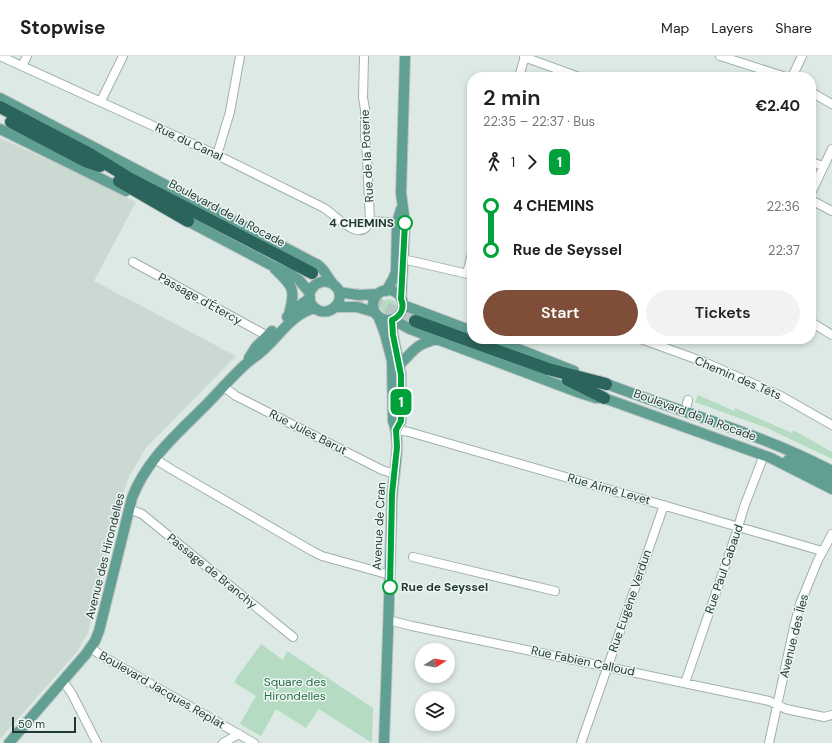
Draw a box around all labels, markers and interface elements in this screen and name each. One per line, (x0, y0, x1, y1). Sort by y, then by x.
text: Stopwise (20, 15, 106, 40)
text: Map (661, 19, 689, 37)
text: Layers (711, 19, 753, 37)
text: Share (775, 19, 812, 37)
text: 2 min (483, 83, 541, 112)
text: €2.40 (755, 96, 800, 116)
street label: Rue de la Poterie (357, 109, 377, 203)
text: 22:35 – 22:37 · Bus (483, 113, 595, 130)
street label: Rue du Canal (153, 119, 225, 165)
icon: walk (483, 151, 505, 173)
icon: forward (521, 151, 543, 173)
text: 1 (557, 153, 562, 171)
text: 1 (511, 154, 515, 171)
street label: Boulevard de la Rocade (166, 176, 288, 251)
text: 4 CHEMINS (513, 196, 594, 216)
text: 22:36 (767, 198, 800, 215)
place label: 4 CHEMINS (329, 215, 394, 231)
marker: 4 CHEMINS (397, 215, 413, 231)
text: Rue de Seyssel (513, 240, 622, 260)
text: 22:37 (768, 242, 800, 259)
street label: Passage d'Étercy (155, 269, 245, 329)
button: Start (483, 290, 638, 336)
button: Tickets (646, 290, 800, 336)
street label: Chemin des Têts (692, 353, 784, 403)
street label: Boulevard de la Rocade (631, 385, 759, 445)
line badge: 1 (388, 389, 414, 415)
text: 1 (398, 393, 404, 411)
street label: Rue Jules Barut (266, 405, 350, 459)
street label: Rue Aimé Levet (566, 470, 653, 509)
street label: Avenue de Cran (369, 482, 389, 570)
street label: Avenue des Hirondelles (82, 491, 128, 621)
street label: Rue Paul Cabaud (701, 522, 747, 616)
street label: Passage de Branchy (164, 530, 260, 612)
street label: Rue Eugène Verdun (605, 548, 655, 654)
marker: Rue de Seyssel (382, 579, 398, 595)
place label: Rue de Seyssel (401, 579, 488, 595)
street label: Avenue des Îles (776, 592, 812, 680)
street label: Rue Fabien Calloud (530, 642, 636, 680)
north arrow (415, 643, 455, 683)
map controls (415, 643, 455, 731)
street label: Boulevard Jacques Replat (96, 647, 228, 733)
park label: Square des Hirondelles (264, 674, 326, 704)
button: layers (415, 691, 455, 731)
scale bar (12, 715, 76, 734)
text: 50 m (18, 717, 45, 731)

